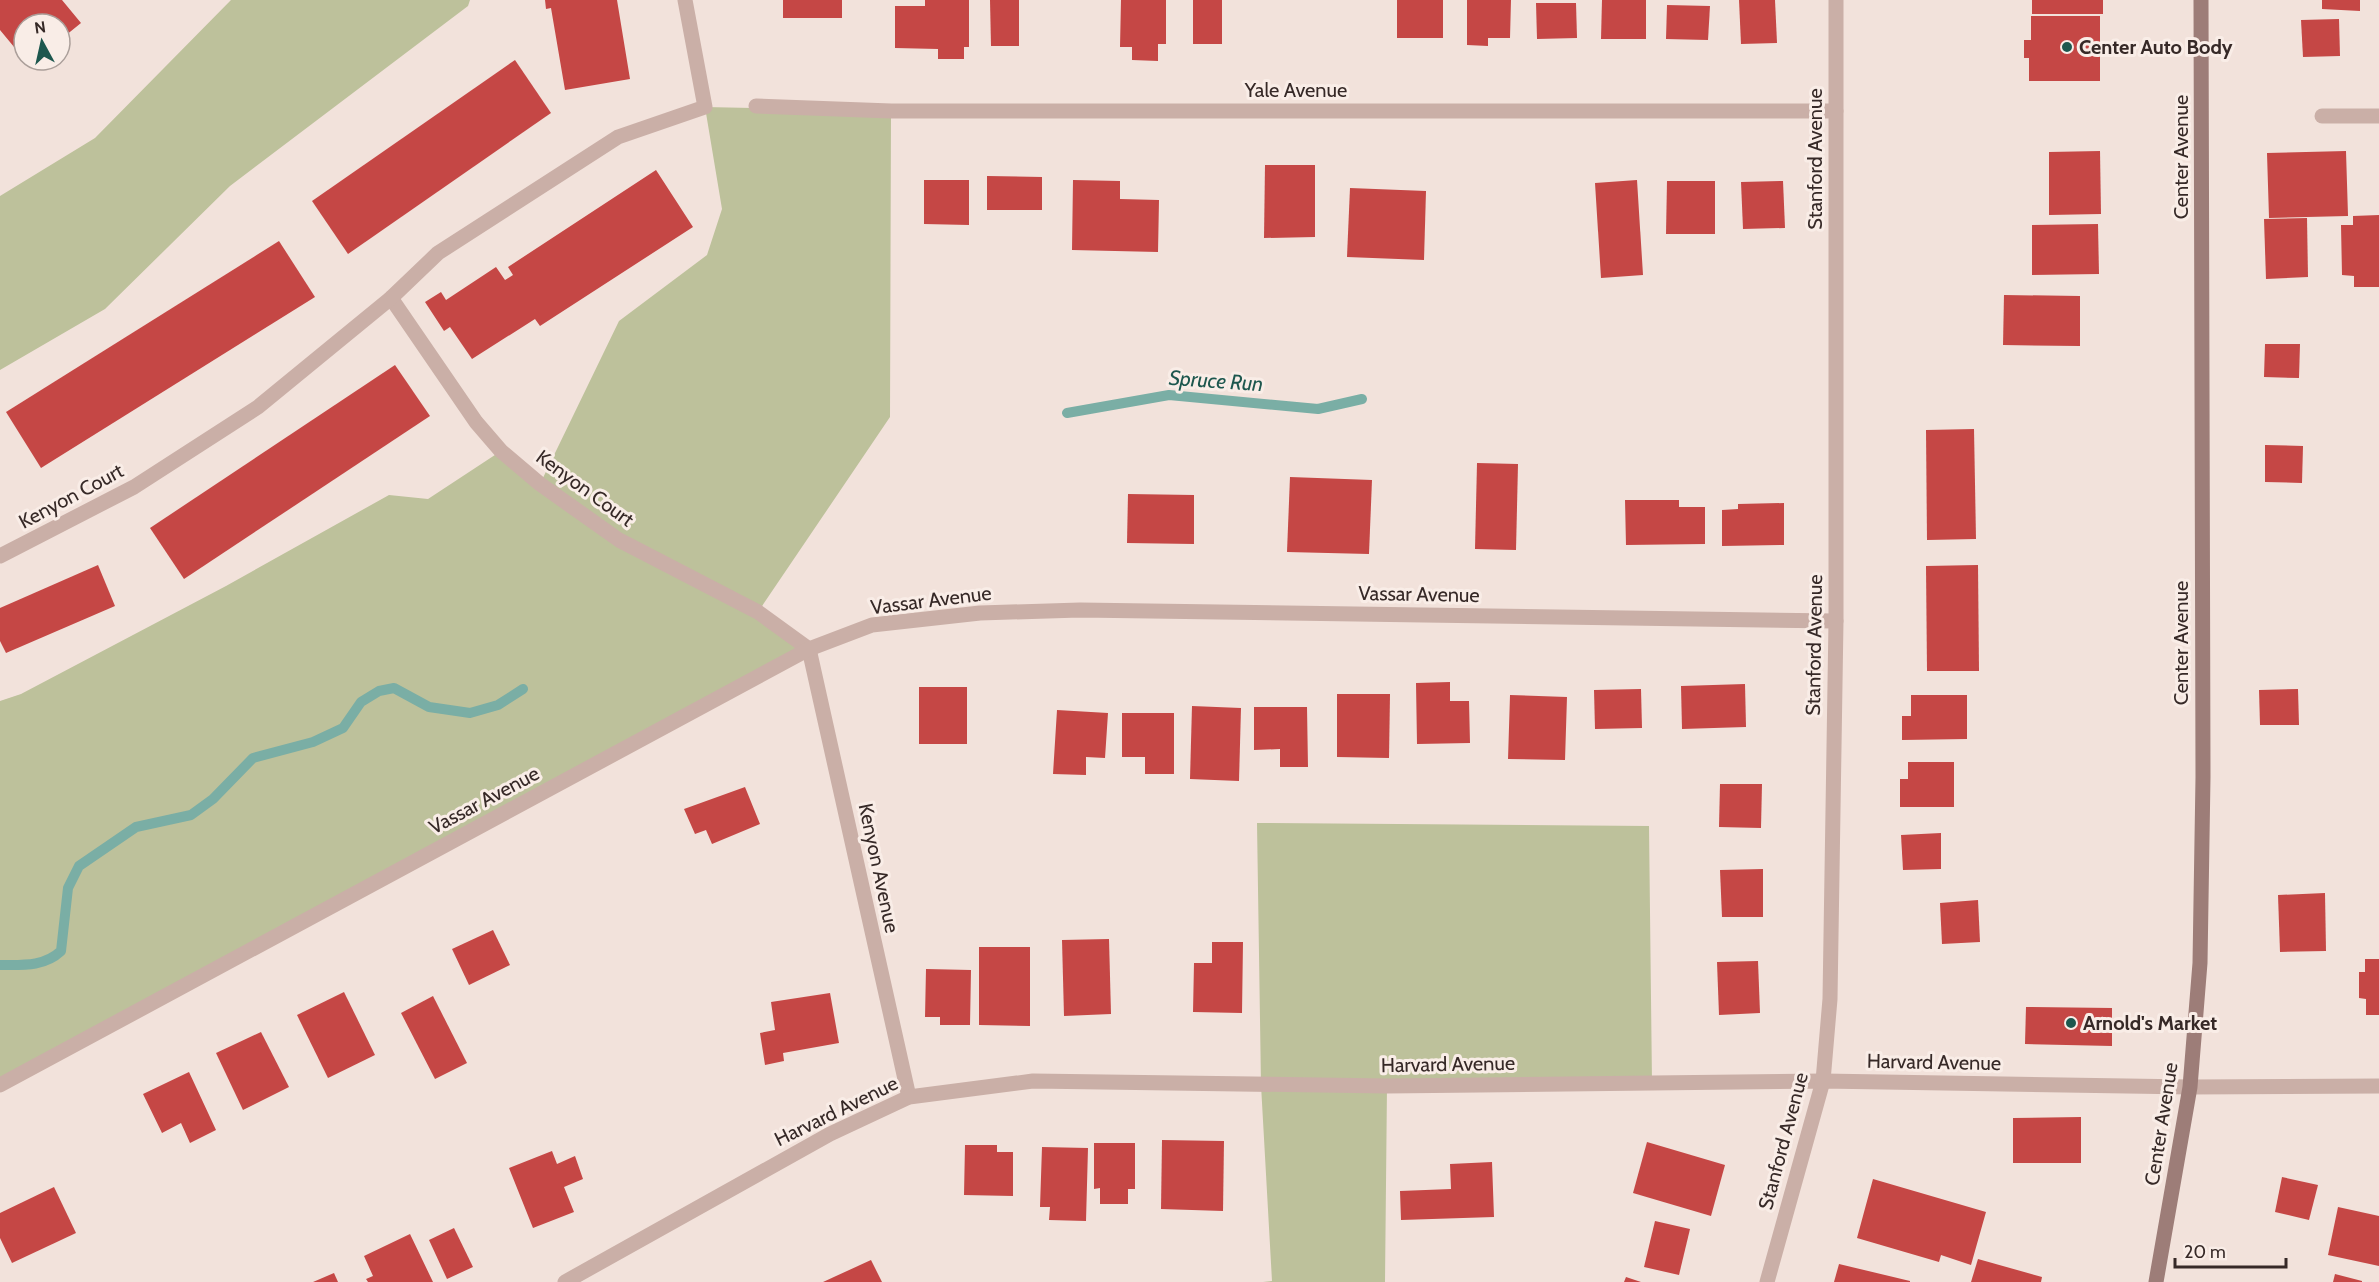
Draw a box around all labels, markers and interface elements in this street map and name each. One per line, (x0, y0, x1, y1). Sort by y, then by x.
north arrow (12, 12, 72, 72)
text: N (33, 17, 47, 38)
place label: Center Auto Body (2079, 35, 2233, 59)
marker: Center Auto Body (2060, 40, 2074, 54)
street label: Yale Avenue (1244, 78, 1347, 102)
street label: Stanford Avenue (1803, 88, 1827, 230)
street label: Center Avenue (2169, 95, 2193, 219)
water label: Spruce Run (1168, 365, 1264, 396)
street label: Kenyon Court (531, 445, 639, 532)
street label: Kenyon Court (15, 458, 128, 534)
street label: Stanford Avenue (1801, 574, 1827, 716)
street label: Vassar Avenue (869, 581, 993, 619)
street label: Vassar Avenue (1358, 581, 1480, 607)
street label: Center Avenue (2169, 581, 2193, 705)
street label: Vassar Avenue (425, 761, 543, 839)
street label: Kenyon Avenue (854, 801, 904, 935)
place label: Arnold's Market (2083, 1011, 2217, 1035)
marker: Arnold's Market (2064, 1016, 2078, 1030)
street label: Harvard Avenue (1867, 1049, 2001, 1075)
street label: Harvard Avenue (1381, 1051, 1515, 1077)
street label: Center Avenue (2139, 1061, 2183, 1187)
street label: Stanford Avenue (1753, 1070, 1813, 1212)
street label: Harvard Avenue (770, 1071, 902, 1151)
scale bar (2175, 1231, 2286, 1269)
text: 20 m (2184, 1241, 2226, 1263)

